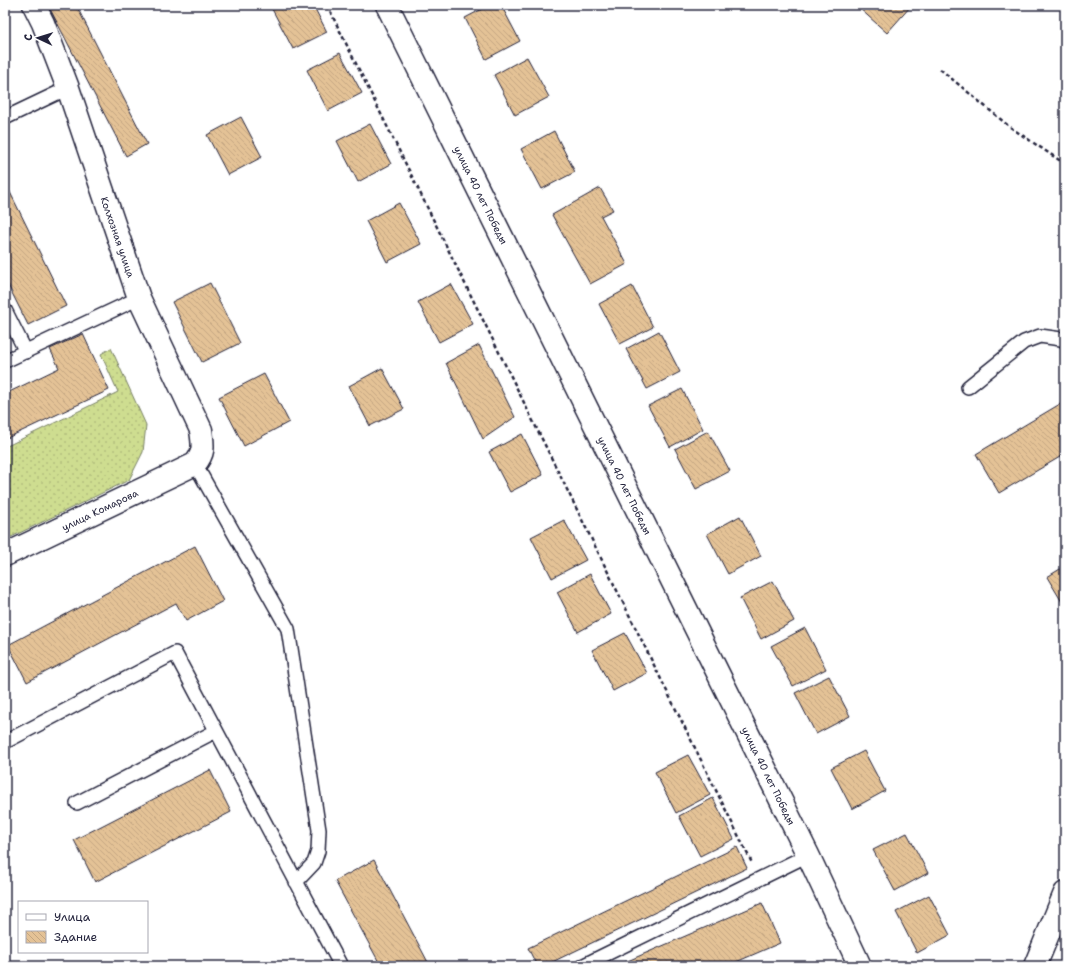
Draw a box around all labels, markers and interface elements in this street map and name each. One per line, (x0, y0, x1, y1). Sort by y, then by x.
north arrow (18, 18, 58, 58)
text: С (21, 33, 36, 41)
street label: улица 40 лет Победы (451, 144, 510, 246)
street label: Колхозная улица (98, 195, 138, 280)
street label: улица 40 лет Победы (595, 434, 654, 537)
street label: улица Комарова (60, 486, 141, 534)
street label: улица 40 лет Победы (738, 725, 798, 827)
legend (18, 901, 148, 953)
text: Улица (54, 909, 91, 925)
text: Здание (54, 929, 98, 945)

